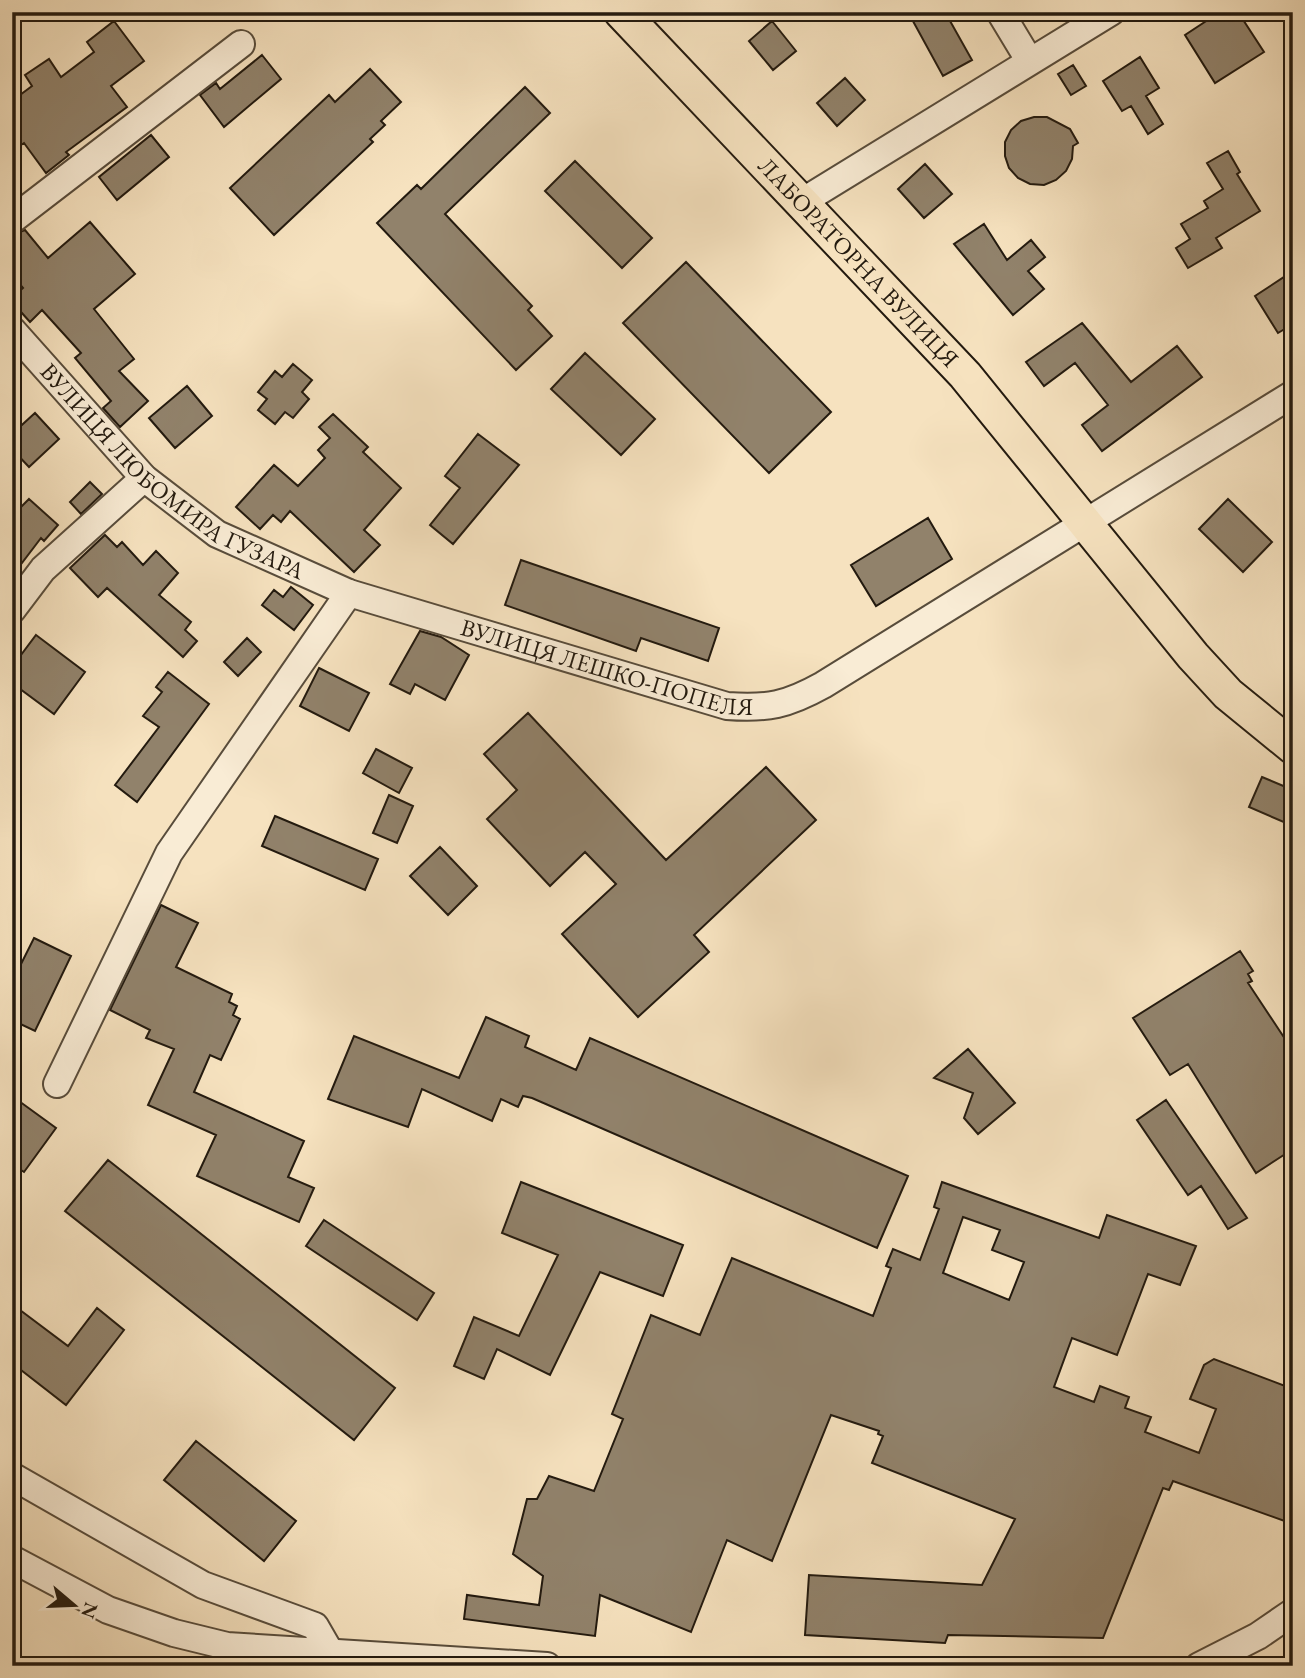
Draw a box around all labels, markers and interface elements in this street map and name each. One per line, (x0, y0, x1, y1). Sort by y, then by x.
street label: ЛАБОРАТОРНА ВУЛИЦЯ (752, 150, 966, 374)
street label: ВУЛИЦЯ ЛЮБОМИРА ГУЗАРА (34, 356, 310, 586)
street label: ВУЛИЦЯ ЛЕШКО-ПОПЕЛЯ (457, 611, 754, 722)
north arrow (38, 1570, 108, 1640)
text: N (75, 1599, 104, 1622)

